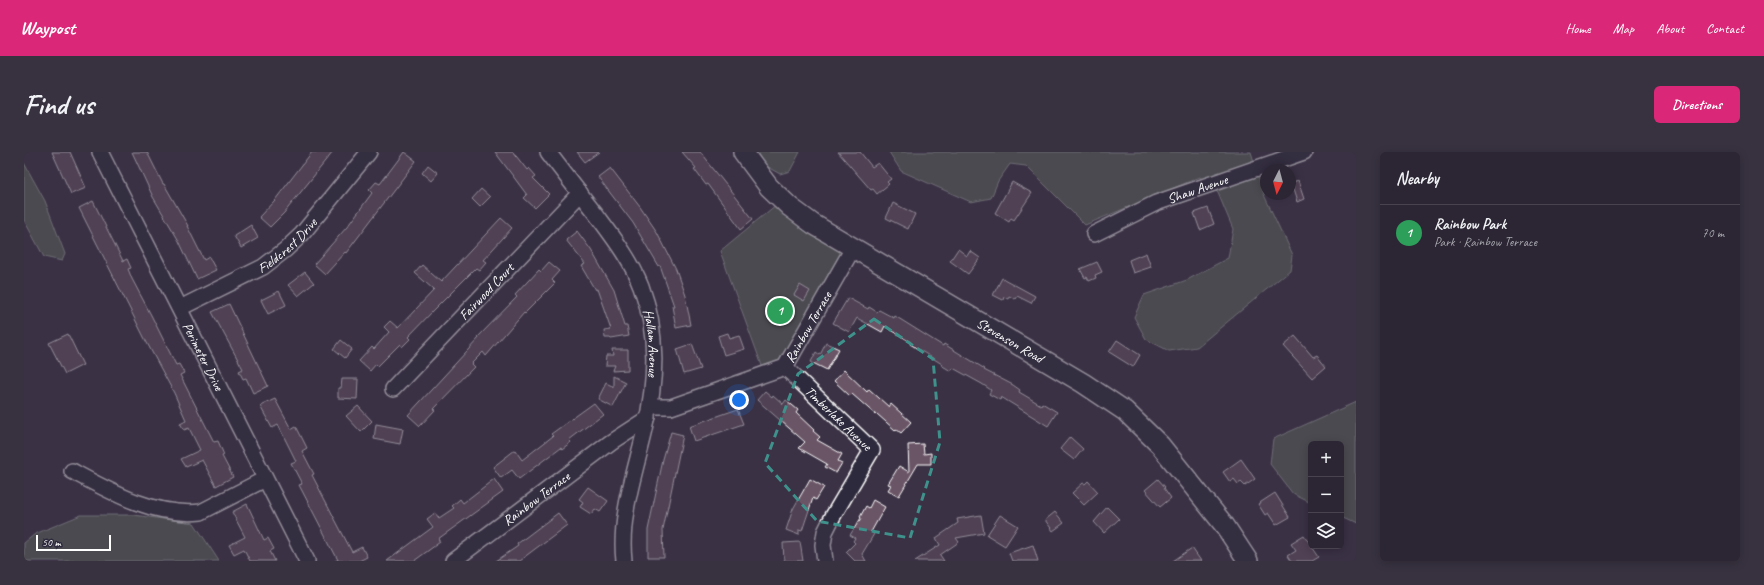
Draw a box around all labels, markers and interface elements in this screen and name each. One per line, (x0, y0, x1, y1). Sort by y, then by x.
text: Waypost (20, 16, 75, 40)
text: Home (1565, 20, 1591, 37)
text: Map (1613, 20, 1634, 37)
text: About (1656, 20, 1684, 37)
text: Contact (1706, 20, 1744, 37)
button: Directions (1654, 86, 1740, 123)
text: Find us (24, 87, 94, 122)
north arrow (1260, 164, 1296, 200)
text: Nearby (1396, 168, 1439, 189)
street label: Shaw Avenue (1165, 171, 1231, 207)
street label: Fieldcrest Drive (255, 214, 322, 277)
text: Rainbow Park (1434, 215, 1506, 234)
text: 1 (1406, 225, 1412, 241)
text: 70 m (1702, 225, 1724, 241)
text: Park · Rainbow Terrace (1434, 234, 1537, 250)
street label: Fairwood Court (455, 259, 519, 324)
street label: Rainbow Terrace (781, 287, 836, 366)
pin: 1 (767, 296, 793, 326)
street label: Hallam Avenue (639, 308, 662, 379)
street label: Stevenson Road (973, 314, 1049, 368)
street label: Perimeter Drive (179, 320, 228, 395)
street label: Timberlake Avenue (801, 383, 876, 455)
your location (729, 390, 749, 410)
map controls (1308, 441, 1344, 549)
button: + (1308, 441, 1344, 477)
street label: Rainbow Terrace (500, 467, 574, 529)
button: − (1308, 477, 1344, 513)
button: layers (1308, 513, 1344, 549)
scale bar (36, 533, 111, 552)
text: 50 m (42, 535, 61, 549)

